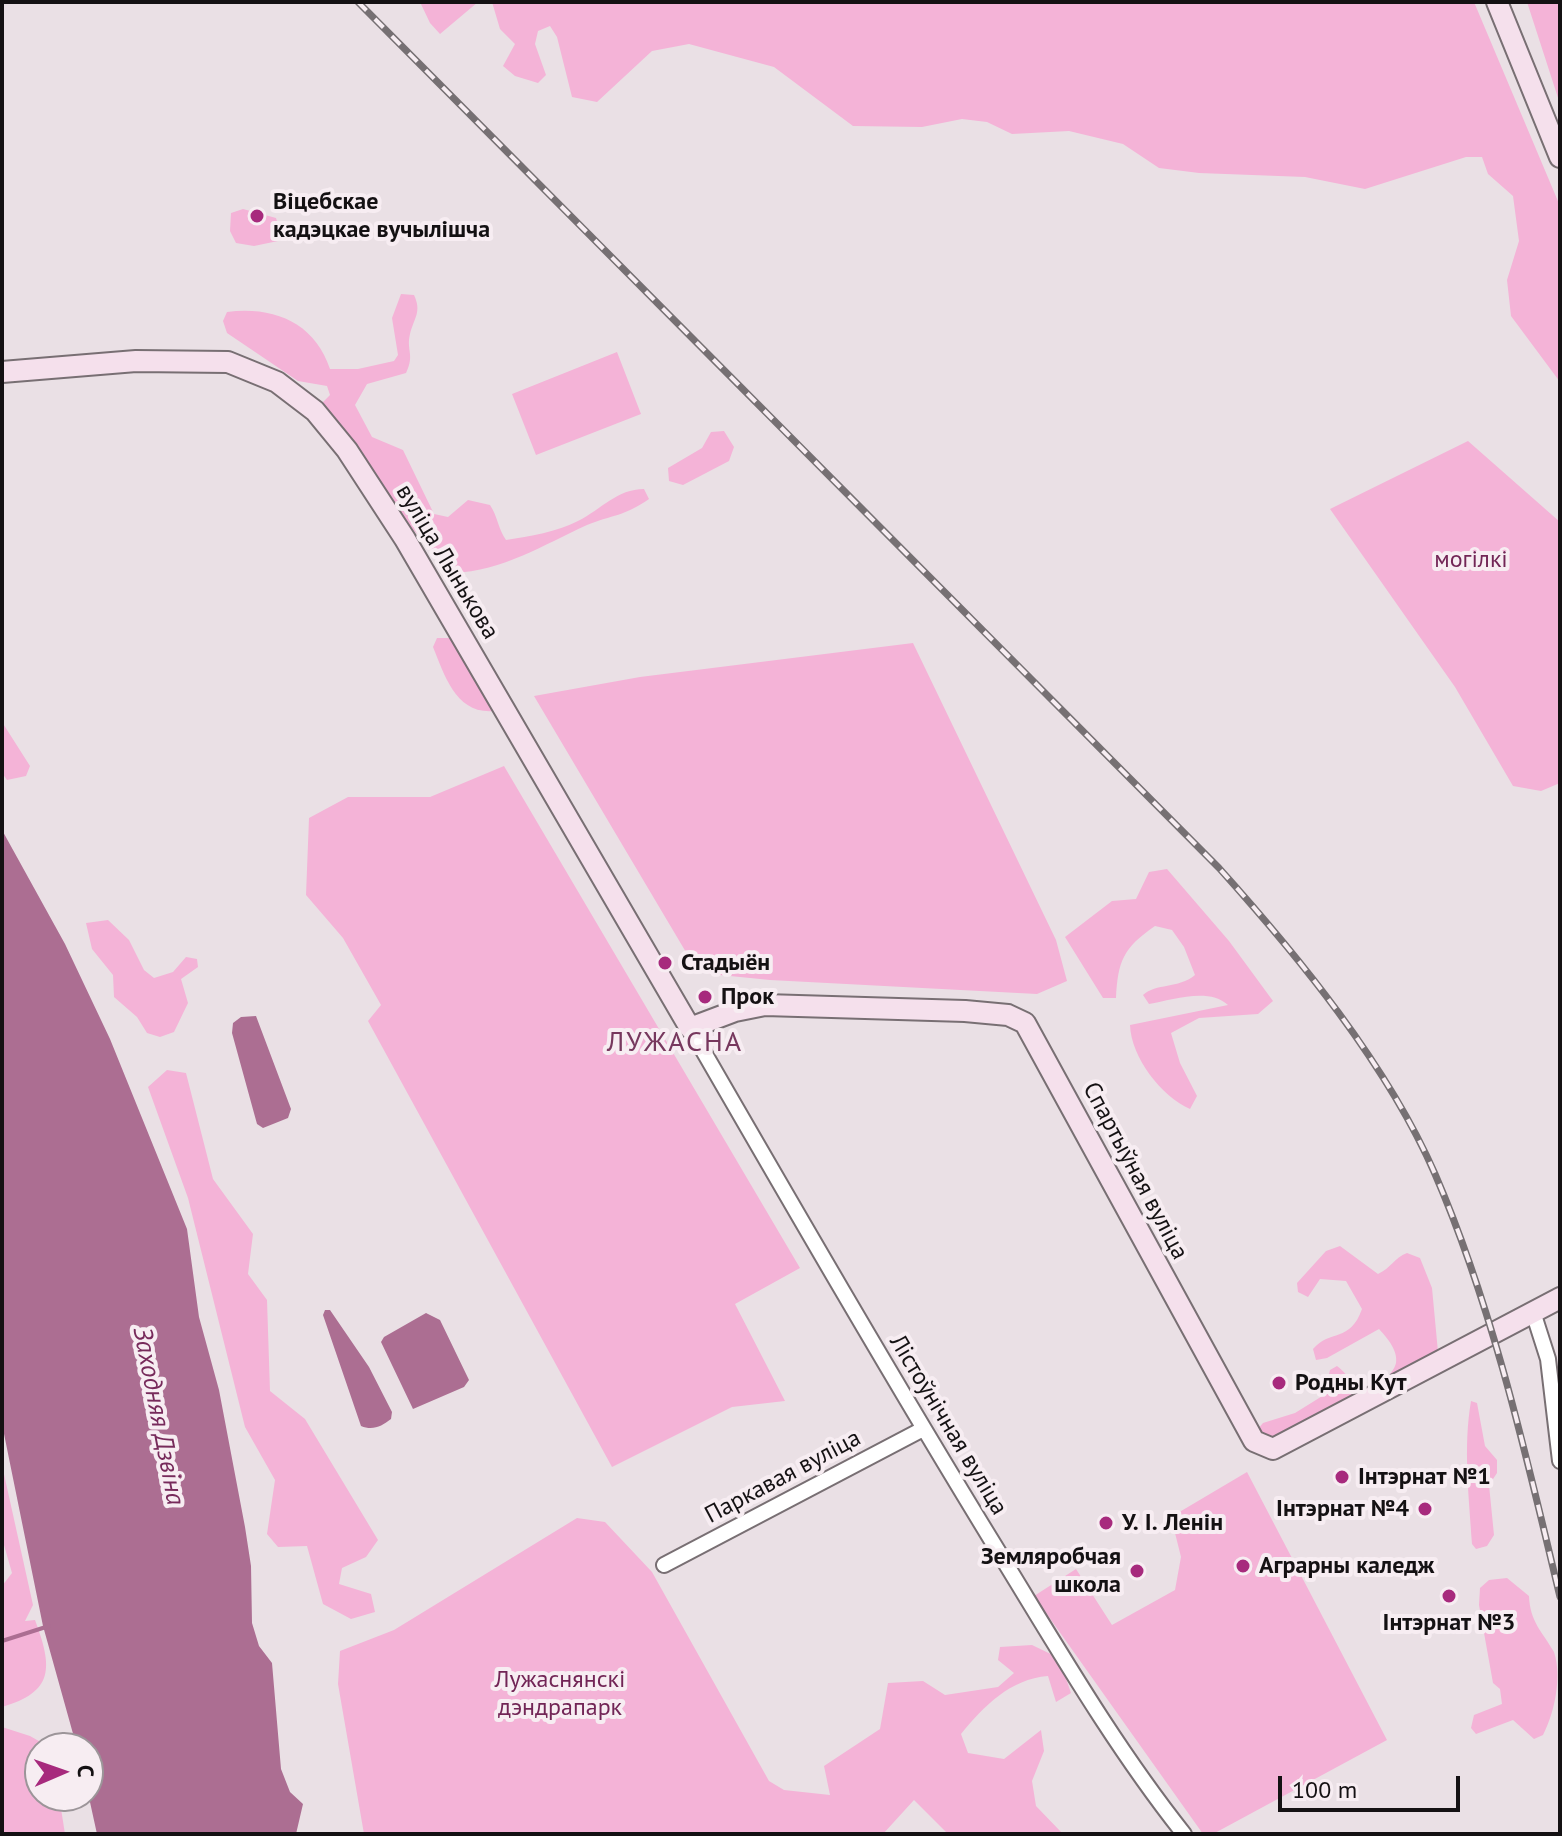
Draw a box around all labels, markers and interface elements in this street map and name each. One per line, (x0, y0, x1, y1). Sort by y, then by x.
place label: Віцебскае кадэцкае вучылішча (273, 188, 490, 244)
marker: Віцебскае кадэцкае вучылішча (248, 207, 266, 225)
street label: вуліца Лынькова (389, 479, 505, 645)
park label: могілкі (1434, 546, 1508, 574)
place label: Стадыён (681, 949, 770, 977)
marker: Стадыён (656, 954, 674, 972)
place label: Прок (721, 983, 774, 1011)
marker: Прок (696, 988, 714, 1006)
district label: ЛУЖАСНА (607, 1026, 743, 1060)
street label: Спартыўная вуліца (1076, 1077, 1194, 1265)
water label: Заходняя Дзвіна (125, 1324, 191, 1508)
street label: Лістоўнічная вуліца (883, 1330, 1013, 1520)
place label: Родны Кут (1295, 1369, 1407, 1397)
marker: Родны Кут (1270, 1374, 1288, 1392)
street label: Паркавая вуліца (700, 1424, 866, 1530)
place label: Інтэрнат №1 (1358, 1463, 1491, 1491)
marker: Інтэрнат №1 (1333, 1468, 1351, 1486)
place label: Інтэрнат №4 (1276, 1495, 1409, 1523)
marker: Інтэрнат №4 (1416, 1500, 1434, 1518)
place label: У. І. Ленін (1122, 1509, 1223, 1537)
marker: У. І. Ленін (1097, 1514, 1115, 1532)
place label: Земляробчая школа (981, 1543, 1121, 1599)
place label: Аграрны каледж (1259, 1552, 1434, 1580)
marker: Аграрны каледж (1234, 1557, 1252, 1575)
marker: Земляробчая школа (1128, 1562, 1146, 1580)
marker: Інтэрнат №3 (1440, 1587, 1458, 1605)
place label: Інтэрнат №3 (1383, 1609, 1515, 1637)
park label: Лужаснянскі дэндрапарк (495, 1666, 625, 1722)
north arrow (24, 1732, 104, 1812)
scale bar (1282, 1760, 1464, 1810)
text: С (72, 1765, 100, 1778)
text: 100 m (1292, 1774, 1357, 1805)

